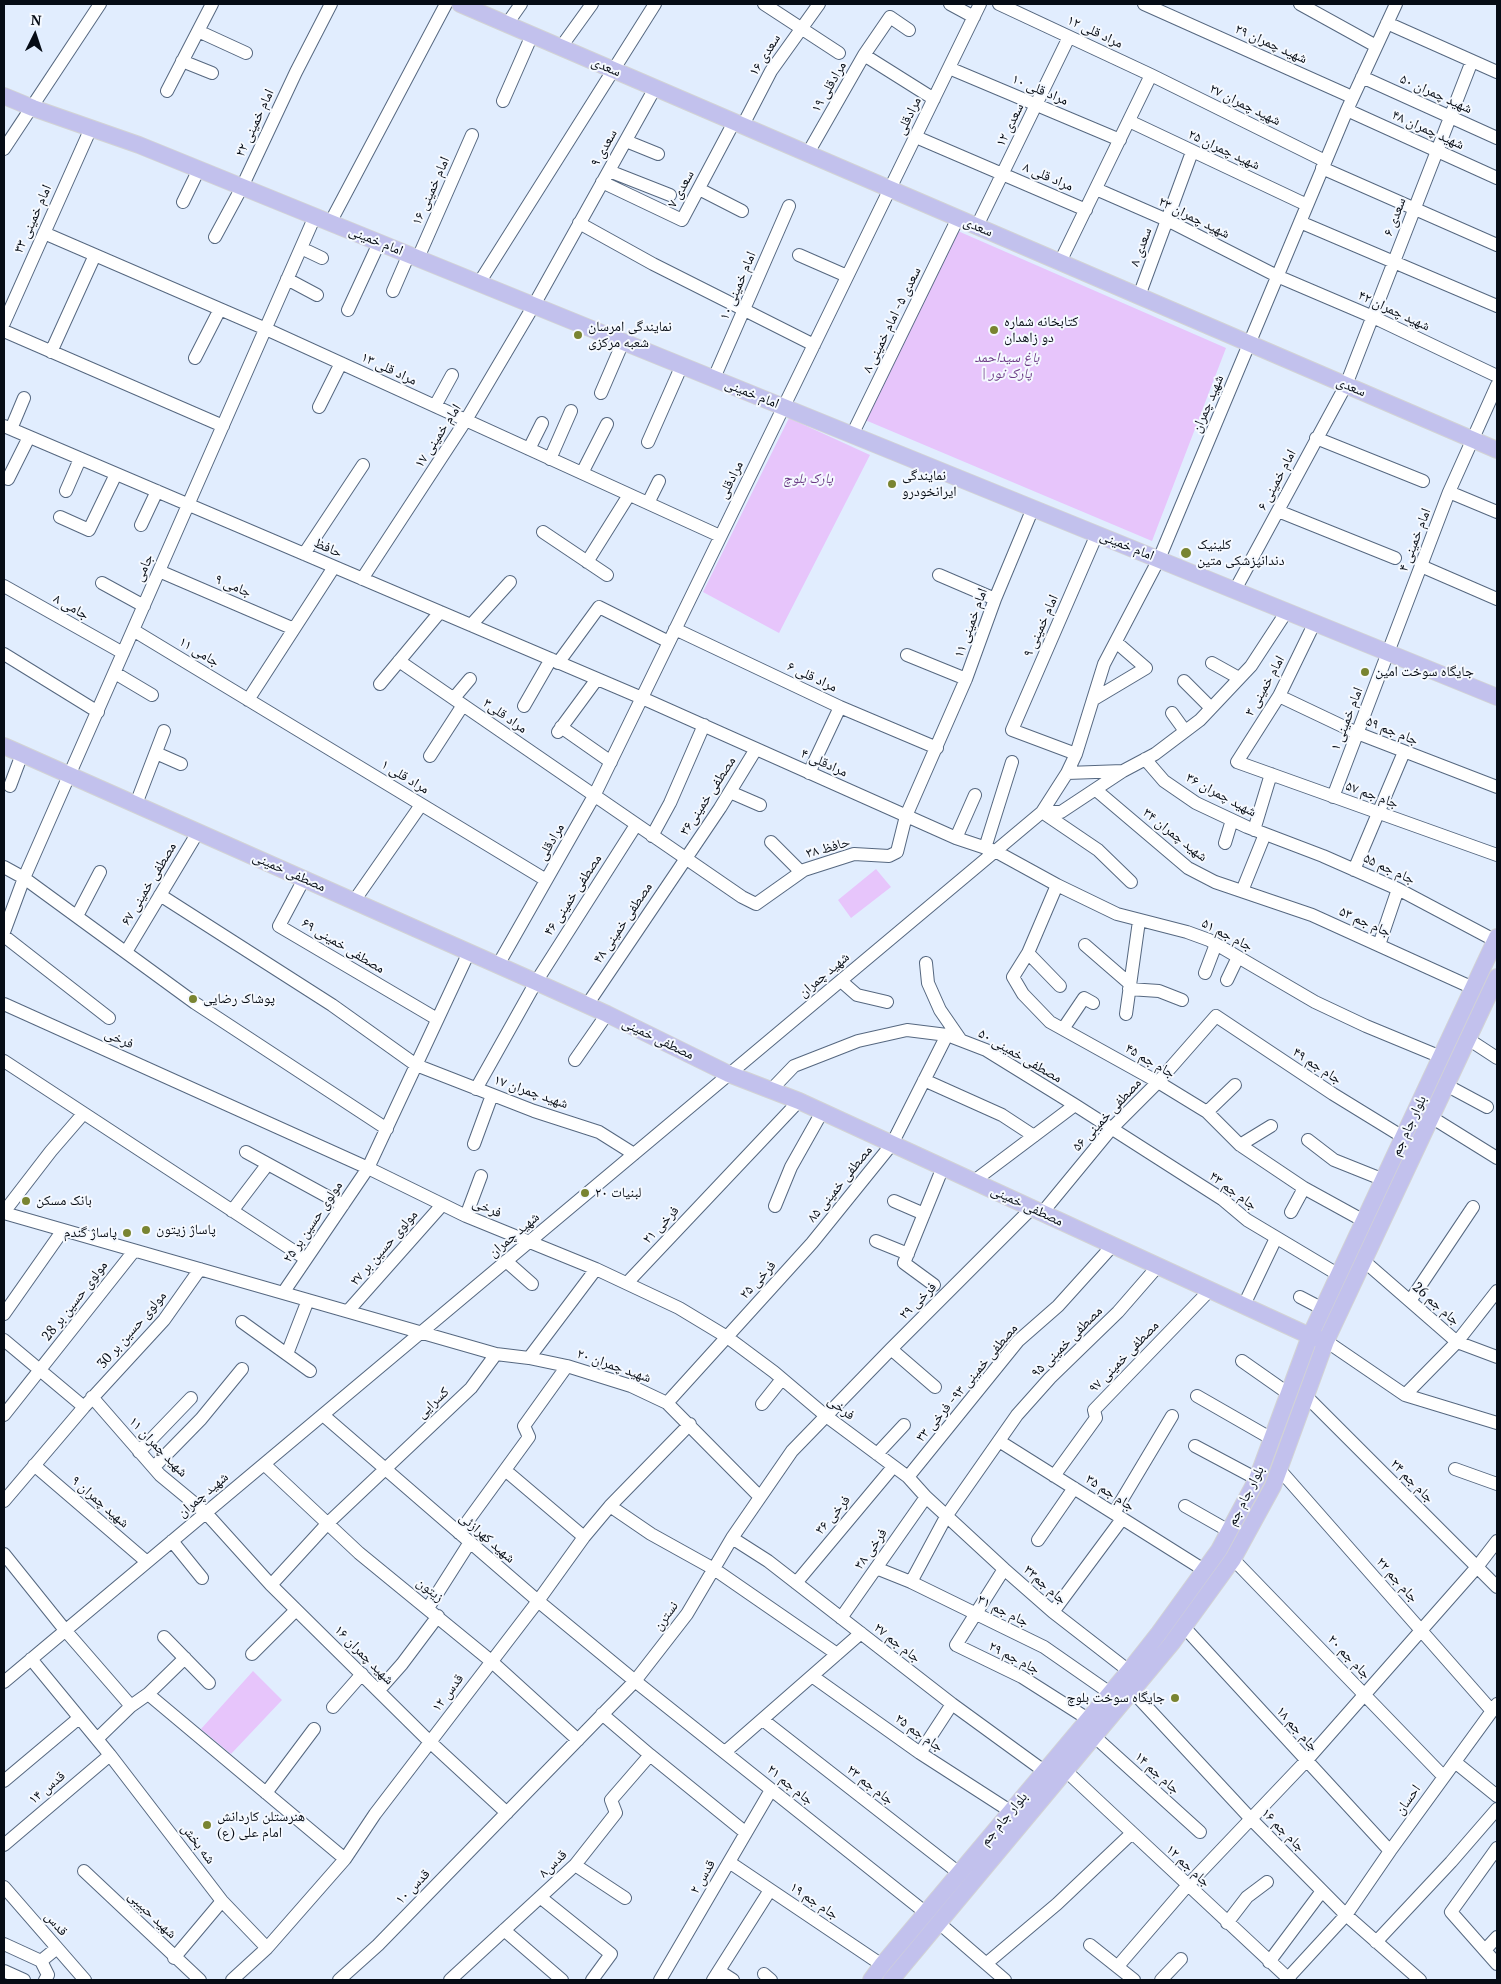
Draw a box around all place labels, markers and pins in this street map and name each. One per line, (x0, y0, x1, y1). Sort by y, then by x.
place label: کتابخانه شماره دو زاهدان (1004, 314, 1078, 347)
place label: نمایندگی امرسان شعبه مرکزی (588, 319, 672, 352)
marker: کتابخانه شماره دو زاهدان (988, 324, 1000, 336)
marker: نمایندگی امرسان شعبه مرکزی (572, 329, 584, 341)
place label: نمایندگی ایرانخودرو (902, 468, 957, 501)
marker: نمایندگی ایرانخودرو (886, 478, 898, 490)
place label: کلینیک دندانپزشکی متین (1197, 537, 1284, 570)
marker: کلینیک دندانپزشکی متین (1179, 546, 1193, 560)
place label: جایگاه سوخت امین (1375, 664, 1474, 680)
marker: جایگاه سوخت امین (1359, 666, 1371, 678)
place label: پوشاک رضایی (203, 991, 275, 1007)
marker: پوشاک رضایی (187, 993, 199, 1005)
place label: لبنیات ۲۰ (595, 1185, 642, 1201)
marker: لبنیات ۲۰ (579, 1187, 591, 1199)
place label: بانک مسکن (36, 1193, 92, 1209)
marker: بانک مسکن (20, 1195, 32, 1207)
place label: پاساژ زیتون (156, 1222, 216, 1238)
marker: پاساژ زیتون (140, 1224, 152, 1236)
place label: پاساژ گندم (64, 1225, 117, 1241)
marker: پاساژ گندم (121, 1227, 133, 1239)
place label: جایگاه سوخت بلوچ (1066, 1690, 1165, 1706)
marker: جایگاه سوخت بلوچ (1169, 1692, 1181, 1704)
place label: هنرستلن کاردانش امام علی (ع) (217, 1809, 305, 1841)
marker: هنرستلن کاردانش امام علی (ع) (201, 1819, 213, 1831)

